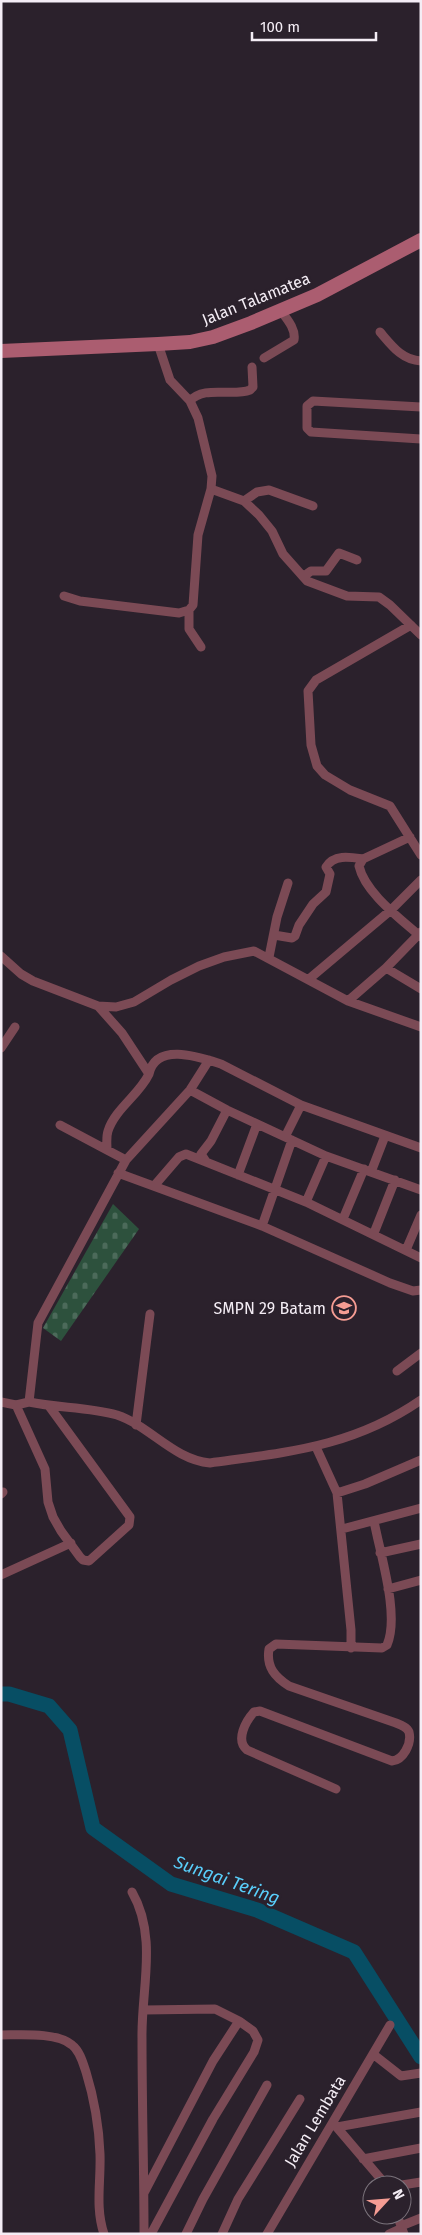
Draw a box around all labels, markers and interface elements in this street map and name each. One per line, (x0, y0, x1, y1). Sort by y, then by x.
scale bar (252, 10, 376, 42)
text: 100 m (260, 18, 300, 36)
street label: Jalan Talamatea (199, 269, 313, 329)
school or university icon: SMPN 29 Batam (331, 1295, 357, 1321)
place label: SMPN 29 Batam (214, 1299, 326, 1318)
water label: Sungai Tering (170, 1850, 283, 1909)
street label: Jalan Lembata (280, 2072, 350, 2170)
north arrow (362, 2175, 412, 2225)
text: N (389, 2187, 408, 2202)

